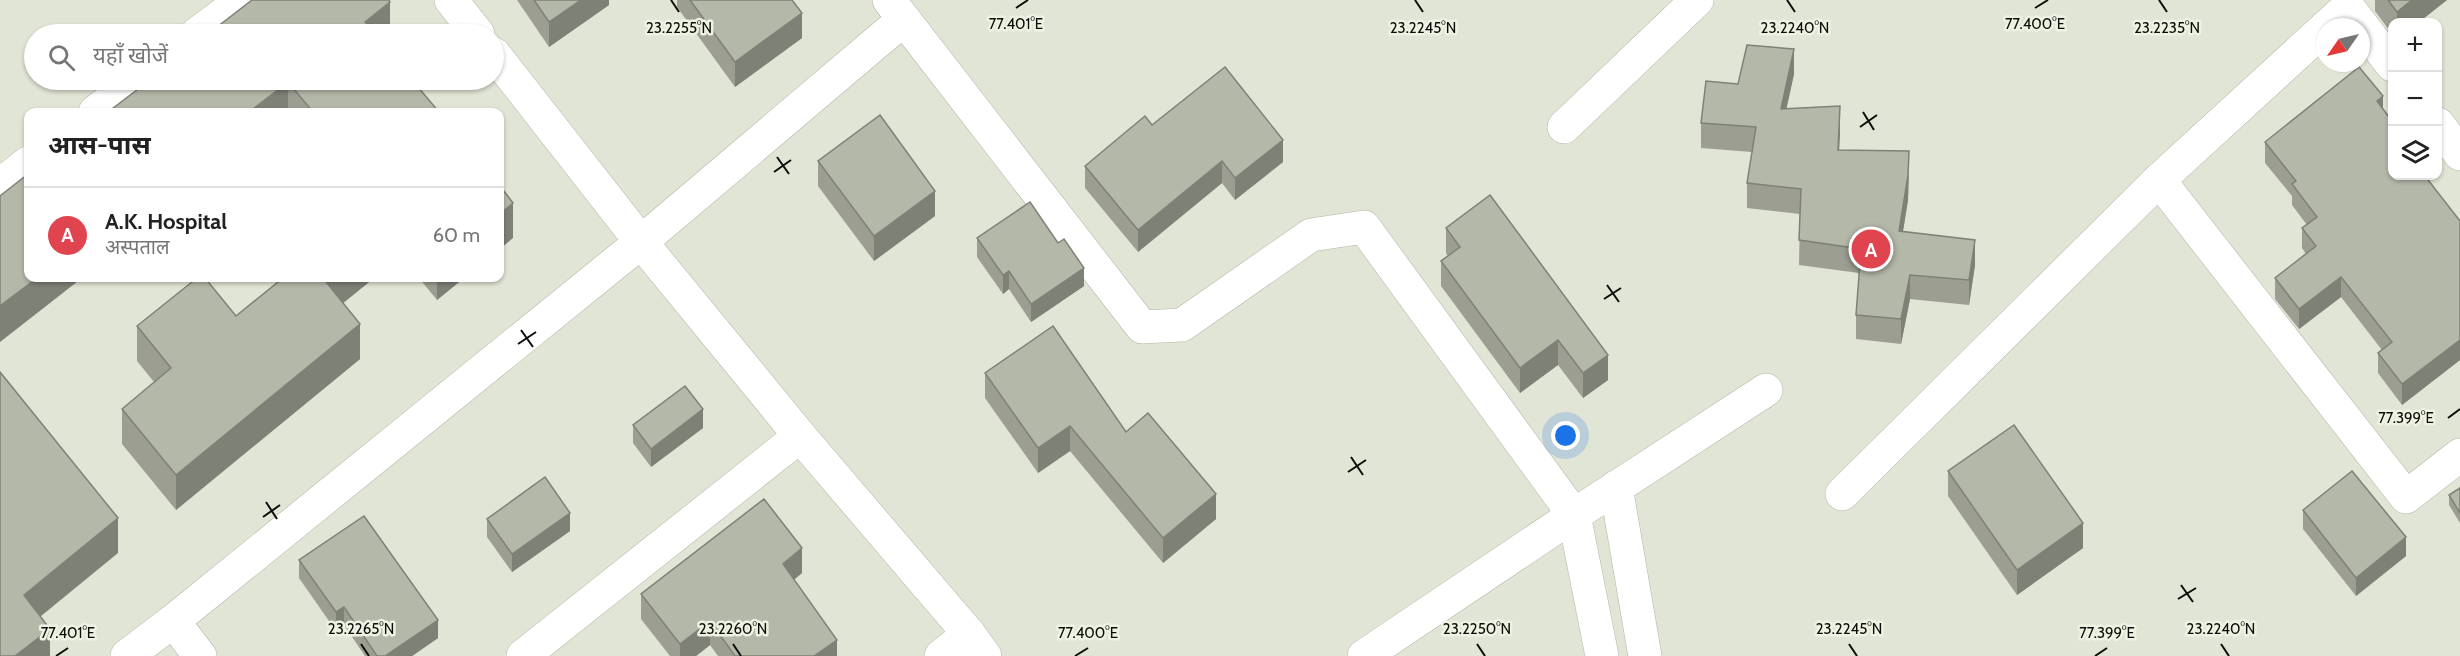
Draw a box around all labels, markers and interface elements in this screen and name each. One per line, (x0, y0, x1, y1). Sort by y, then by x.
text: 77.401°E (989, 15, 1043, 33)
text: 77.400°E (2005, 15, 2065, 33)
north arrow (2316, 18, 2370, 72)
map controls (2388, 18, 2442, 180)
button: + (2388, 18, 2442, 72)
text: 23.2255°N (646, 19, 712, 37)
text: 23.2245°N (1390, 19, 1456, 37)
text: 23.2240°N (1761, 19, 1829, 37)
text: 23.2235°N (2134, 19, 2200, 37)
search box (24, 24, 504, 90)
icon: search (45, 41, 78, 74)
text: यहाँ खोजें (93, 42, 168, 69)
button: − (2388, 72, 2442, 126)
button: layers (2388, 126, 2442, 180)
text: आस-पास (48, 129, 151, 161)
text: A.K. Hospital (105, 208, 227, 235)
text: A (61, 223, 74, 247)
text: 60 m (433, 223, 480, 247)
pin: A (1852, 226, 1890, 272)
text: अस्पताल (105, 235, 170, 259)
text: 77.399°E (2378, 409, 2434, 427)
your location (1551, 421, 1580, 450)
text: 23.2265°N (328, 620, 394, 638)
text: 23.2260°N (699, 620, 767, 638)
text: 23.2250°N (1443, 620, 1511, 638)
text: 23.2245°N (1816, 620, 1882, 638)
text: 23.2240°N (2187, 620, 2255, 638)
text: 77.401°E (41, 624, 95, 642)
text: 77.400°E (1058, 624, 1118, 642)
text: 77.399°E (2079, 624, 2135, 642)

